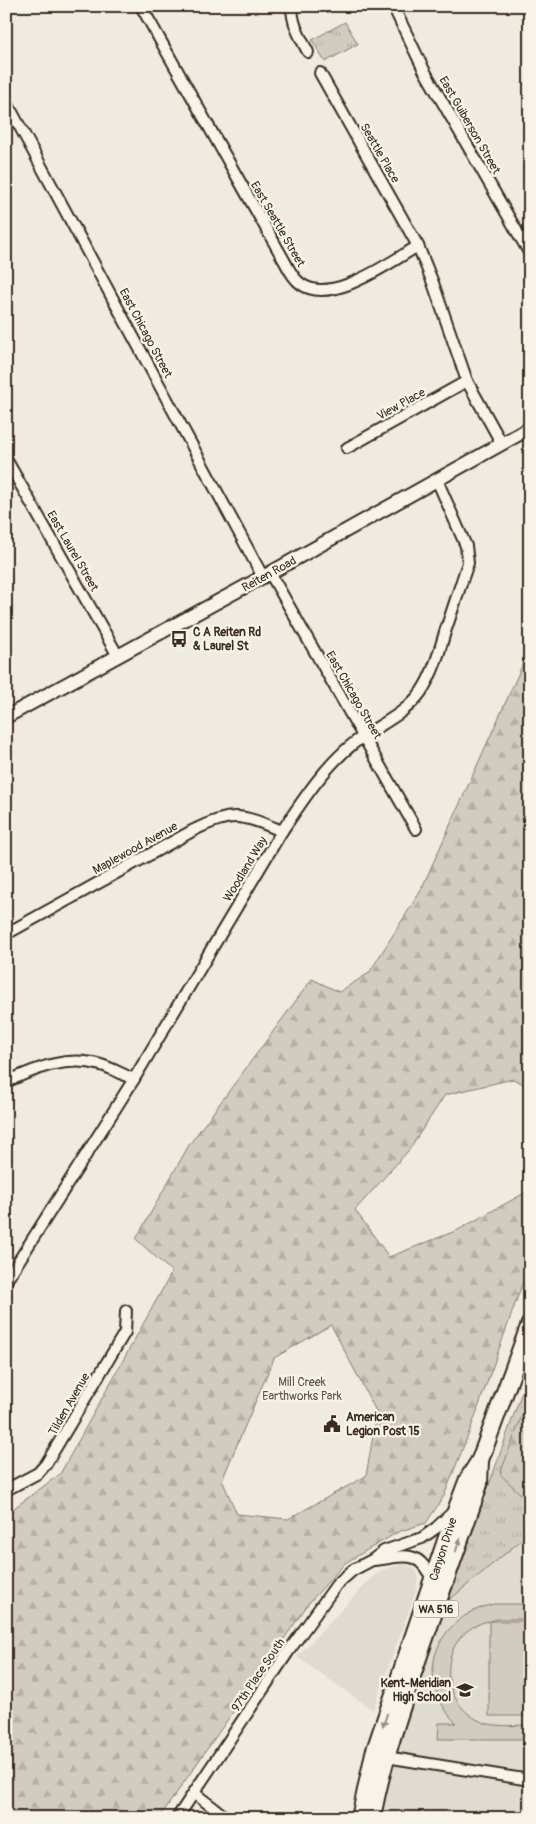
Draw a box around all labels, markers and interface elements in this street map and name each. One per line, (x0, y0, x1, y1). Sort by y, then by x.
street label: East Guiberson Street (435, 74, 504, 177)
street label: Seattle Place (357, 121, 403, 186)
street label: East Seattle Street (247, 179, 308, 270)
street label: East Chicago Street (116, 286, 176, 381)
street label: View Place (374, 385, 428, 424)
street label: East Laurel Street (43, 508, 102, 594)
street label: Reiten Road (239, 553, 299, 595)
place label: C A Reiten Rd & Laurel St (193, 625, 261, 654)
bus stop icon: C A Reiten Rd & Laurel St (169, 629, 189, 649)
street label: East Chicago Street (322, 649, 385, 742)
street label: Maplewood Avenue (90, 819, 181, 878)
street label: Woodland Way (220, 834, 271, 905)
street label: Tilden Avenue (46, 1370, 93, 1438)
park label: Mill Creek Earthworks Park (262, 1375, 342, 1404)
place label: American Legion Post 15 (346, 1410, 420, 1439)
public building icon: American Legion Post 15 (322, 1414, 342, 1434)
street label: Canyon Drive (426, 1516, 461, 1583)
one-way arrow (454, 1537, 462, 1552)
road number: WA 516 (414, 1600, 458, 1618)
street label: 97th Place South (228, 1635, 289, 1715)
place label: Kent-Meridian High School (380, 1676, 451, 1705)
school or university icon: Kent-Meridian High School (455, 1680, 475, 1700)
one-way arrow (381, 1712, 388, 1727)

